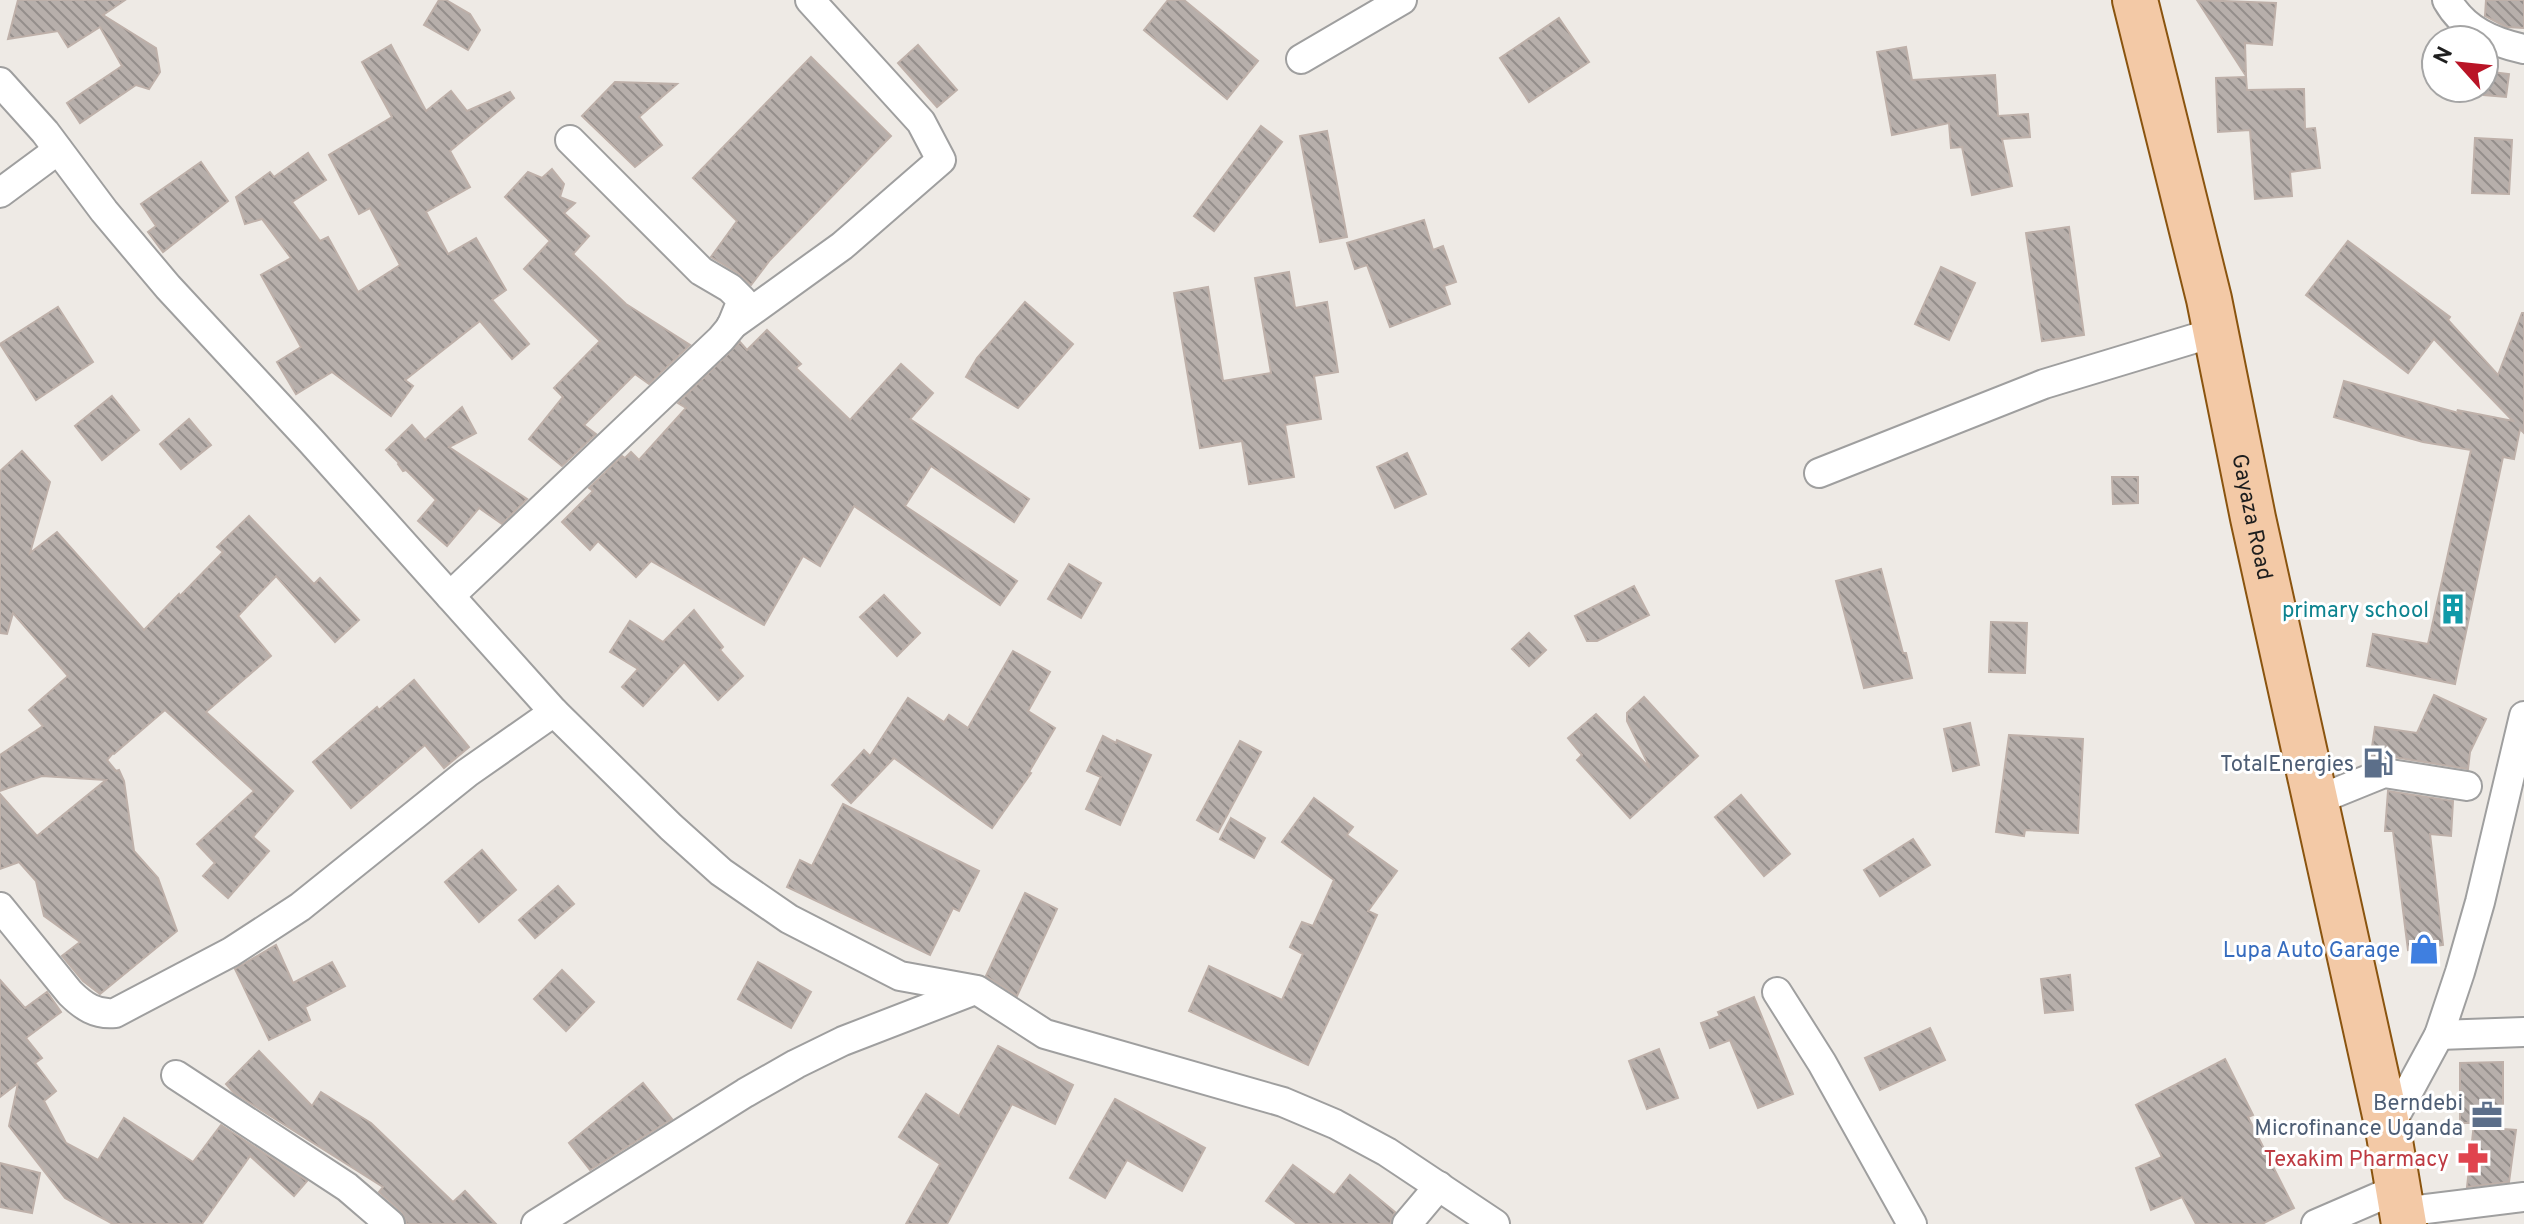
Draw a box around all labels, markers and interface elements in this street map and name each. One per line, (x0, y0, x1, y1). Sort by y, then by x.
north arrow (2420, 24, 2500, 104)
text: N (2429, 43, 2460, 69)
street label: Gayaza Road (2224, 452, 2277, 583)
building icon: primary school (2436, 592, 2470, 626)
place label: primary school (2282, 598, 2429, 625)
fuel station icon: TotalEnergies (2361, 746, 2395, 780)
place label: TotalEnergies (2220, 752, 2354, 779)
shop icon: Lupa Auto Garage (2407, 932, 2441, 966)
place label: Lupa Auto Garage (2223, 938, 2400, 965)
place label: Berndebi Microfinance Uganda (2254, 1091, 2463, 1143)
office icon: Berndebi Microfinance Uganda (2470, 1098, 2504, 1132)
pharmacy icon: Texakim Pharmacy (2456, 1141, 2490, 1175)
place label: Texakim Pharmacy (2263, 1147, 2449, 1174)

